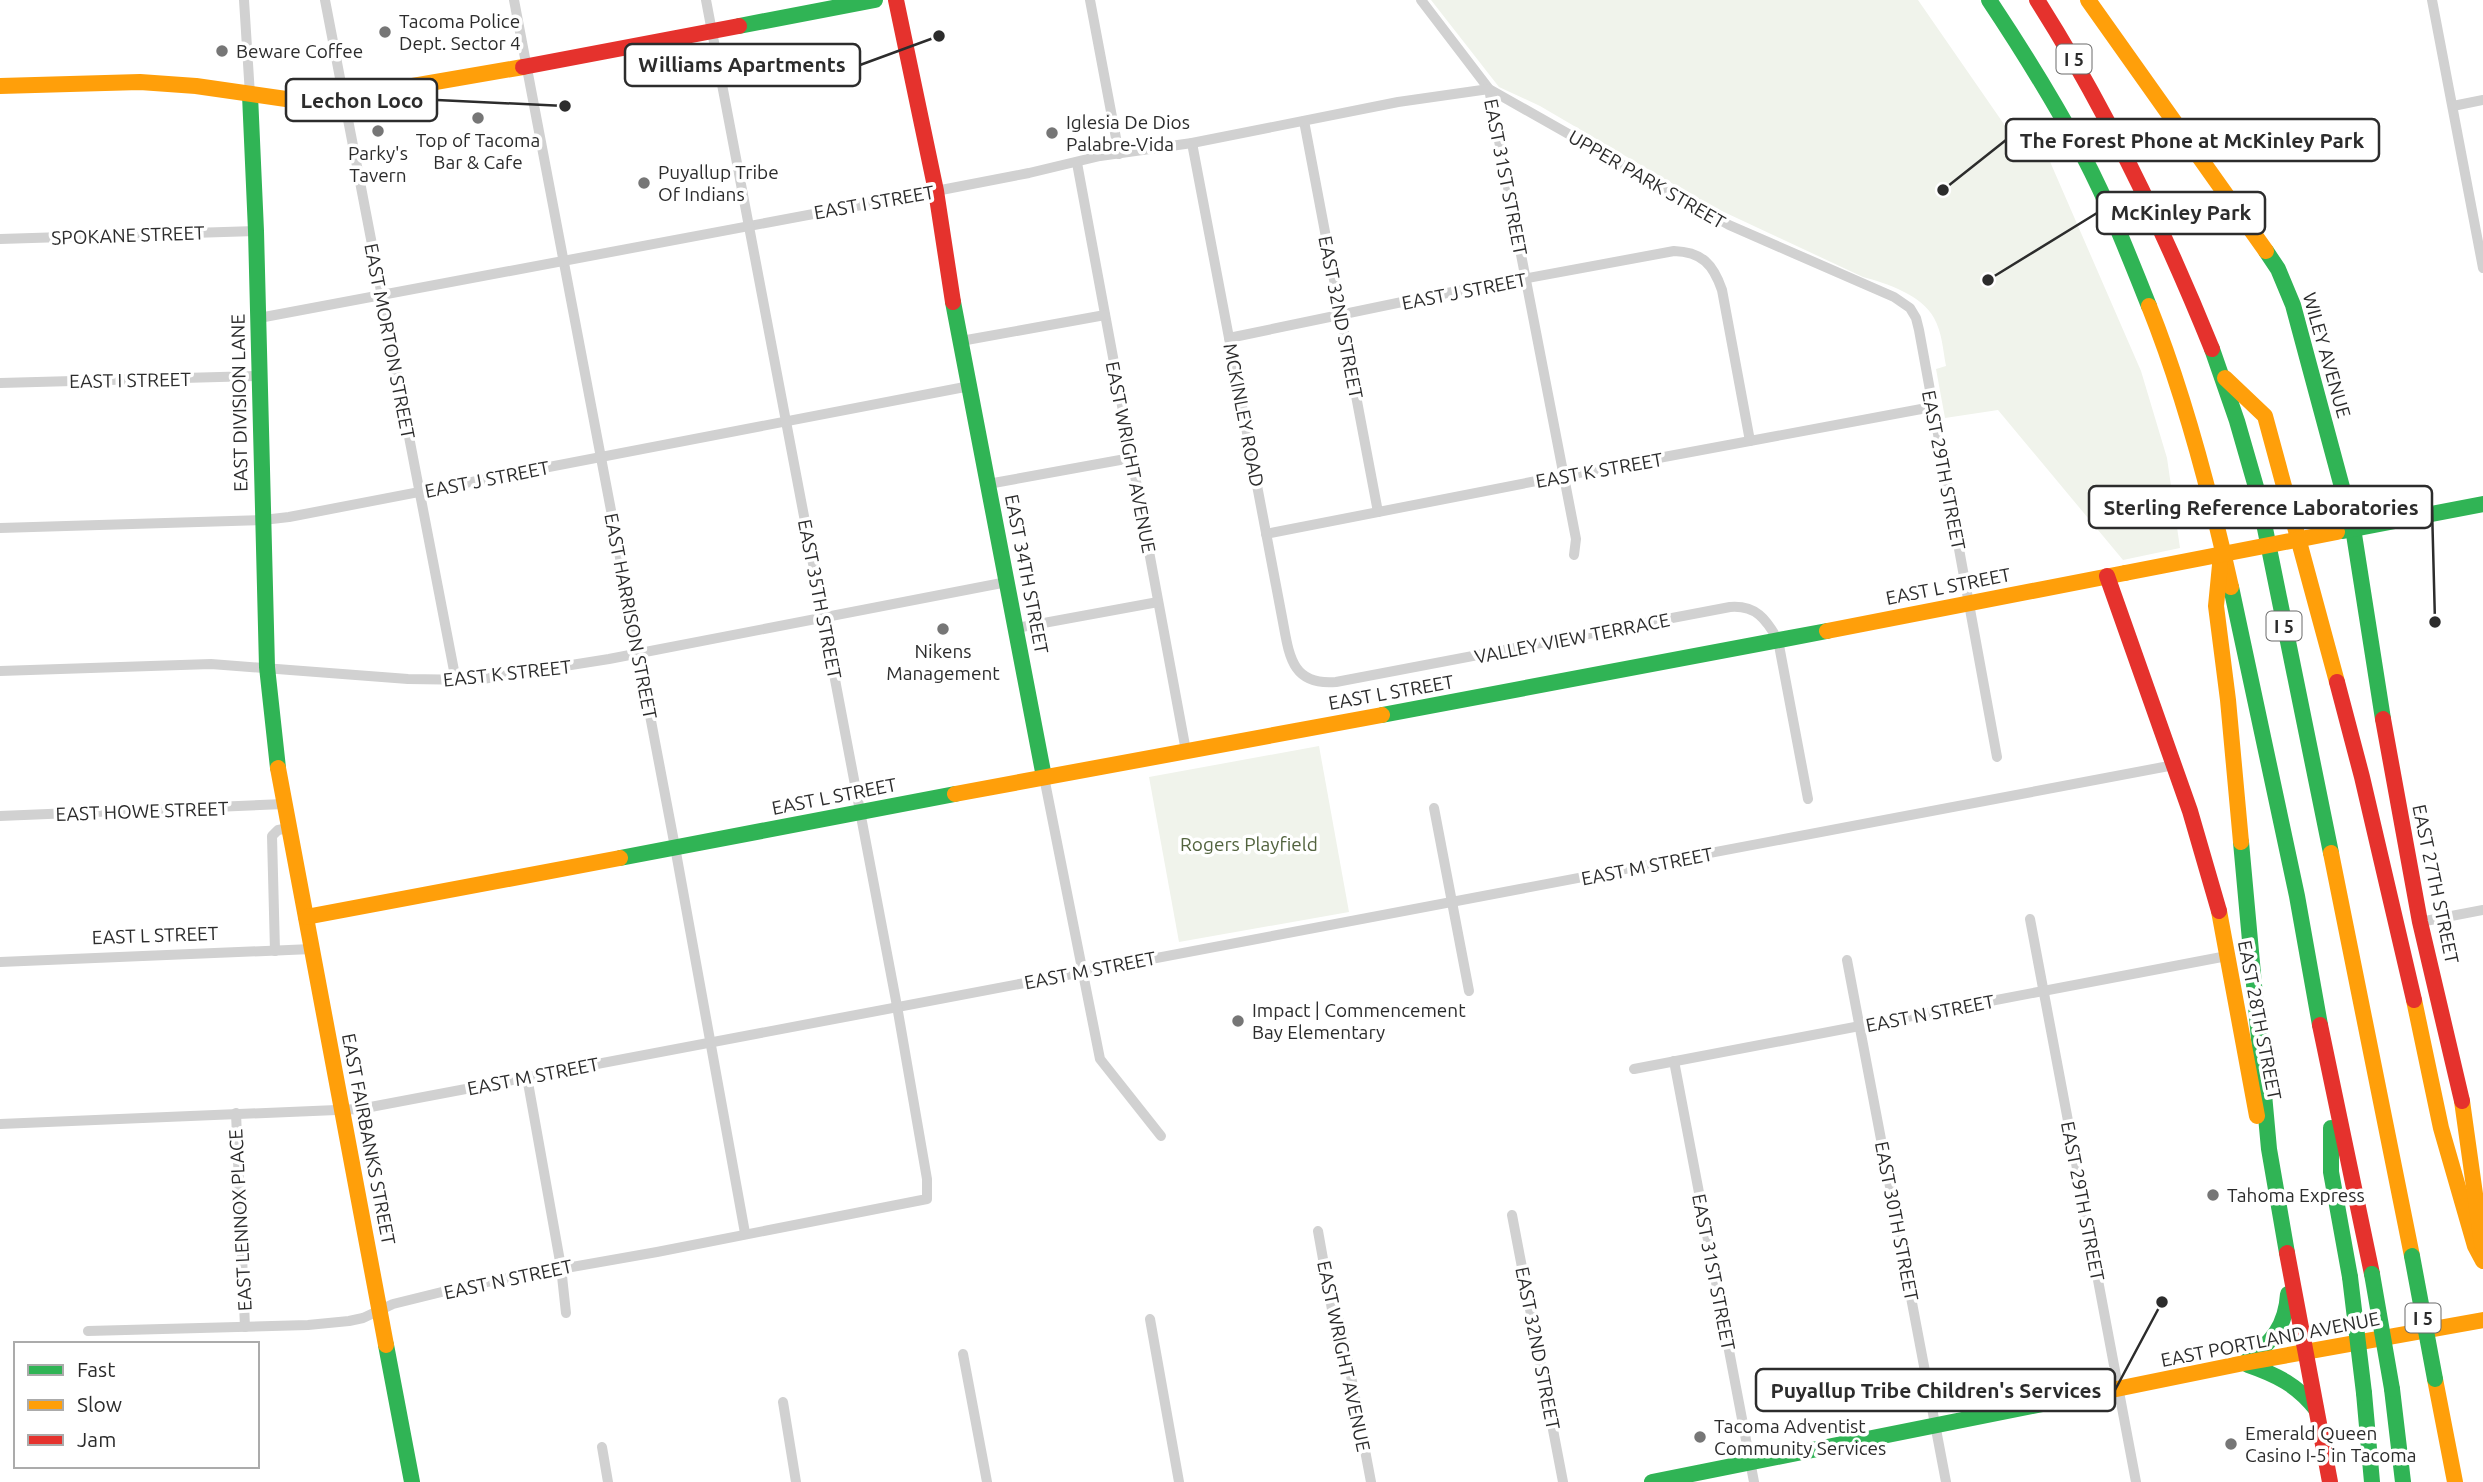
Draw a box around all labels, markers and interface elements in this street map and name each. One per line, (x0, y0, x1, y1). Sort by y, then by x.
place label: Tacoma Police Dept. Sector 4 (399, 10, 521, 54)
marker: Tacoma Police Dept. Sector 4 (377, 24, 393, 40)
place label: Beware Coffee (236, 40, 363, 62)
marker: Beware Coffee (214, 43, 230, 59)
callout: Williams Apartments (625, 44, 860, 86)
road number: I 5 (2056, 44, 2092, 74)
text: Williams Apartments (638, 52, 846, 76)
callout: Lechon Loco (286, 79, 437, 121)
text: Lechon Loco (301, 88, 423, 112)
street label: EAST 31ST STREET (1480, 97, 1532, 258)
marker: Top of Tacoma Bar & Cafe (470, 110, 486, 126)
place label: Iglesia De Dios Palabre-Vida (1066, 111, 1190, 155)
callout: The Forest Phone at McKinley Park (2006, 119, 2379, 161)
marker: Parky's Tavern (370, 123, 386, 139)
marker: Iglesia De Dios Palabre-Vida (1044, 125, 1060, 141)
street label: UPPER PARK STREET (1565, 125, 1730, 233)
text: The Forest Phone at McKinley Park (2020, 128, 2364, 152)
place label: Top of Tacoma Bar & Cafe (416, 129, 540, 173)
place label: Parky's Tavern (348, 142, 408, 186)
place label: Puyallup Tribe Of Indians (658, 161, 779, 205)
marker: Puyallup Tribe Of Indians (636, 175, 652, 191)
street label: EAST I STREET (812, 181, 936, 223)
callout: McKinley Park (2097, 192, 2265, 234)
text: McKinley Park (2111, 200, 2252, 224)
street label: SPOKANE STREET (51, 221, 205, 249)
street label: EAST 32ND STREET (1314, 234, 1368, 401)
street label: EAST MORTON STREET (360, 241, 420, 441)
street label: EAST J STREET (1400, 268, 1529, 314)
street label: WILEY AVENUE (2299, 290, 2355, 420)
street label: EAST DIVISION LANE (226, 314, 252, 492)
street label: MCKINLEY ROAD (1219, 341, 1269, 489)
street label: EAST WRIGHT AVENUE (1102, 359, 1160, 555)
street label: EAST I STREET (69, 368, 192, 392)
street label: EAST 29TH STREET (1918, 388, 1970, 552)
street label: EAST K STREET (1534, 448, 1665, 492)
street label: EAST J STREET (423, 456, 552, 502)
callout: Sterling Reference Laboratories (2089, 486, 2432, 528)
street label: EAST 34TH STREET (1001, 492, 1053, 656)
text: Sterling Reference Laboratories (2103, 495, 2419, 519)
street label: EAST HARRISON STREET (600, 511, 662, 721)
street label: EAST 35TH STREET (794, 517, 846, 681)
street label: EAST L STREET (1884, 563, 2013, 609)
street label: VALLEY VIEW TERRACE (1473, 608, 1671, 668)
road number: I 5 (2266, 612, 2302, 640)
marker: Nikens Management (935, 621, 951, 637)
place label: Nikens Management (886, 640, 1000, 684)
street label: EAST K STREET (442, 655, 573, 691)
street label: EAST L STREET (1327, 670, 1456, 714)
street label: EAST L STREET (770, 773, 899, 819)
street label: EAST HOWE STREET (55, 797, 229, 825)
street label: EAST 27TH STREET (2408, 802, 2464, 966)
park label: Rogers Playfield (1180, 833, 1318, 855)
street label: EAST M STREET (1579, 842, 1715, 890)
street label: EAST L STREET (91, 922, 219, 948)
street label: EAST 28TH STREET (2234, 938, 2286, 1102)
street label: EAST M STREET (1022, 946, 1158, 994)
street label: EAST N STREET (1864, 990, 1997, 1036)
place label: Impact | Commencement Bay Elementary (1252, 999, 1466, 1043)
marker: Impact | Commencement Bay Elementary (1230, 1013, 1246, 1029)
street label: EAST FAIRBANKS STREET (338, 1031, 400, 1247)
street label: EAST M STREET (465, 1052, 601, 1100)
street label: EAST 29TH STREET (2057, 1119, 2109, 1283)
street label: EAST LENNOX PLACE (224, 1128, 256, 1312)
street label: EAST 30TH STREET (1871, 1139, 1923, 1303)
place label: Tahoma Express (2227, 1184, 2365, 1206)
marker: Tahoma Express (2205, 1187, 2221, 1203)
street label: EAST 31ST STREET (1688, 1192, 1740, 1353)
street label: EAST N STREET (442, 1255, 575, 1303)
street label: EAST WRIGHT AVENUE (1313, 1258, 1375, 1454)
street label: EAST 32ND STREET (1511, 1265, 1565, 1432)
road number: I 5 (2406, 1303, 2440, 1332)
street label: EAST PORTLAND AVENUE (2159, 1307, 2381, 1371)
legend (14, 1342, 259, 1468)
text: Fast (77, 1357, 115, 1381)
callout: Puyallup Tribe Children's Services (1756, 1369, 2115, 1411)
text: Puyallup Tribe Children's Services (1771, 1378, 2102, 1402)
text: Slow (77, 1392, 122, 1416)
place label: Tacoma Adventist Community Services (1714, 1415, 1886, 1459)
place label: Emerald Queen Casino I-5 in Tacoma (2245, 1422, 2417, 1466)
text: Jam (77, 1427, 116, 1451)
marker: Tacoma Adventist Community Services (1692, 1429, 1708, 1445)
marker: Emerald Queen Casino I-5 in Tacoma (2223, 1436, 2239, 1452)

